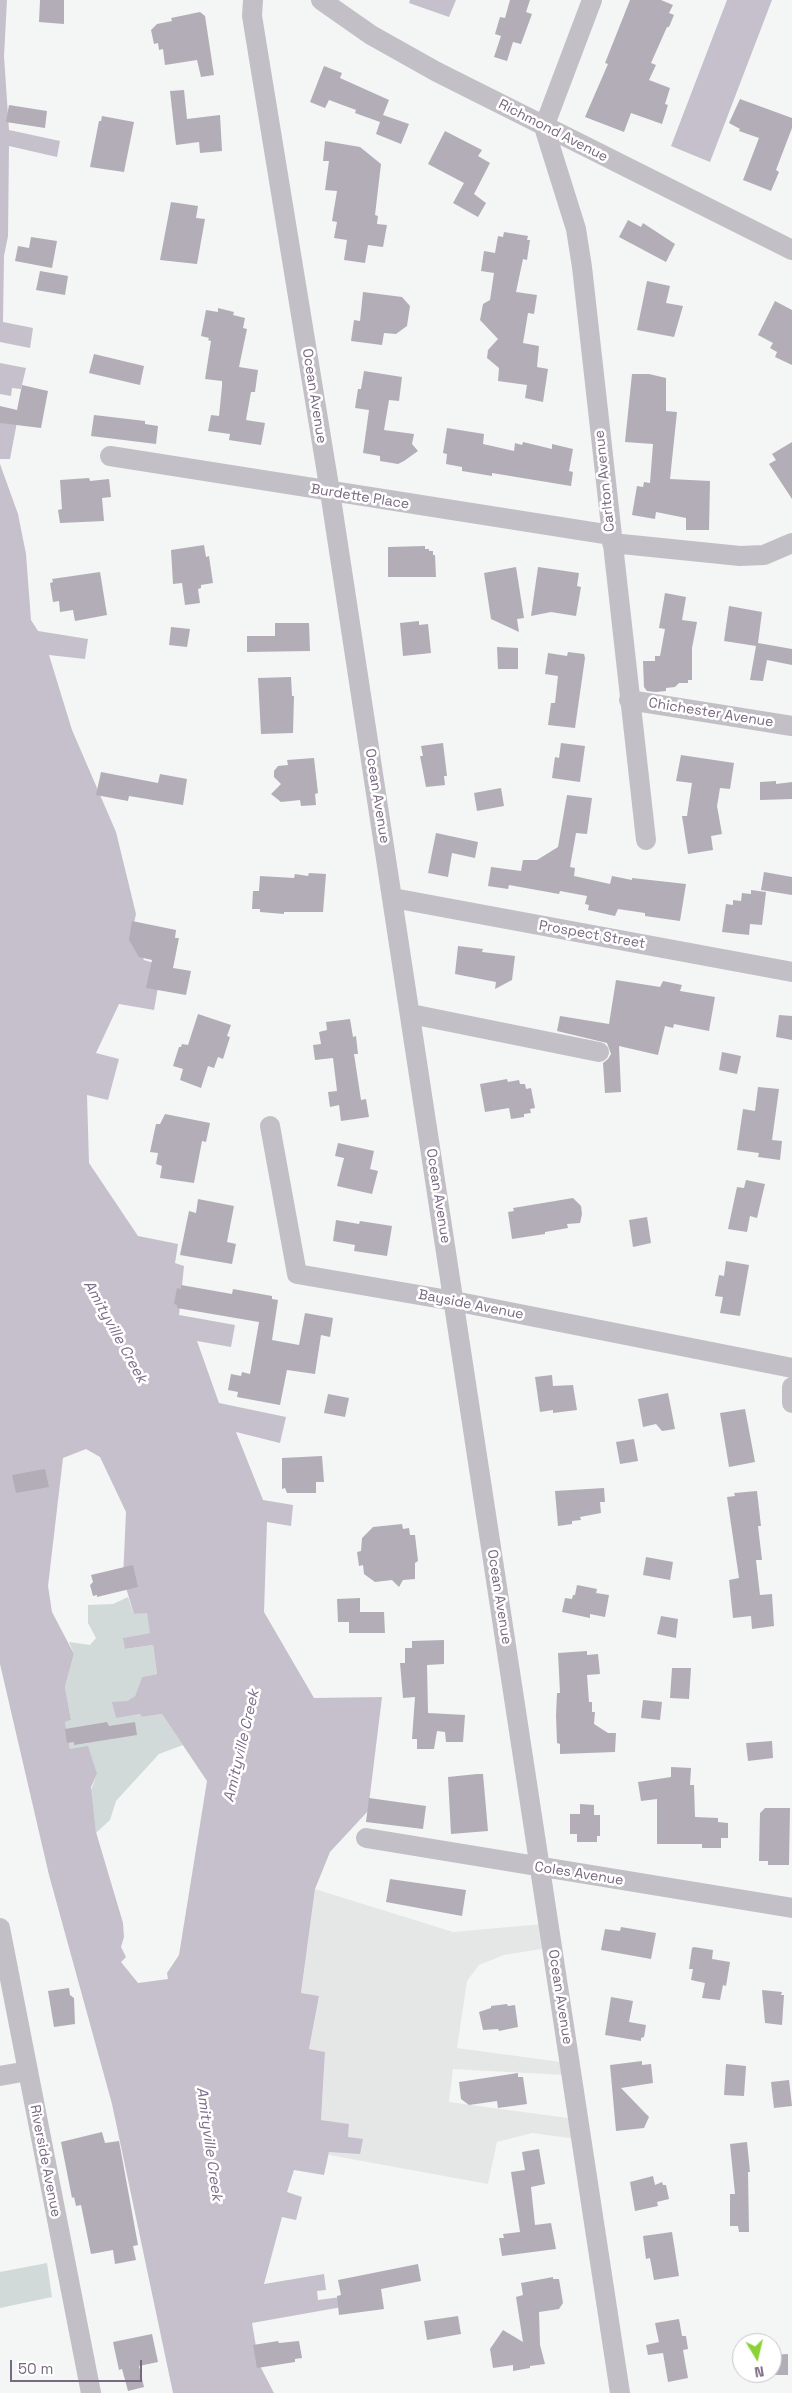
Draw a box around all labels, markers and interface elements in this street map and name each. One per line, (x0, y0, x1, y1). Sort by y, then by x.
street label: Richmond Avenue (495, 96, 611, 166)
street label: Ocean Avenue (298, 347, 330, 445)
street label: Carlton Avenue (591, 429, 619, 533)
street label: Burdette Place (310, 481, 410, 513)
street label: Chichester Avenue (647, 695, 775, 731)
street label: Ocean Avenue (361, 747, 393, 845)
street label: Prospect Street (538, 917, 646, 953)
street label: Ocean Avenue (422, 1147, 454, 1245)
water label: Amityville Creek (79, 1277, 151, 1387)
street label: Bayside Avenue (417, 1287, 525, 1323)
street label: Ocean Avenue (483, 1548, 515, 1646)
water label: Amityville Creek (220, 1688, 264, 1804)
street label: Coles Avenue (533, 1859, 625, 1889)
street label: Ocean Avenue (544, 1948, 576, 2046)
water label: Amityville Creek (192, 2086, 226, 2202)
street label: Riverside Avenue (26, 2103, 64, 2219)
north arrow (732, 2333, 782, 2383)
scale bar (12, 2350, 145, 2382)
text: 50 m (18, 2359, 53, 2378)
text: N (753, 2362, 765, 2381)

